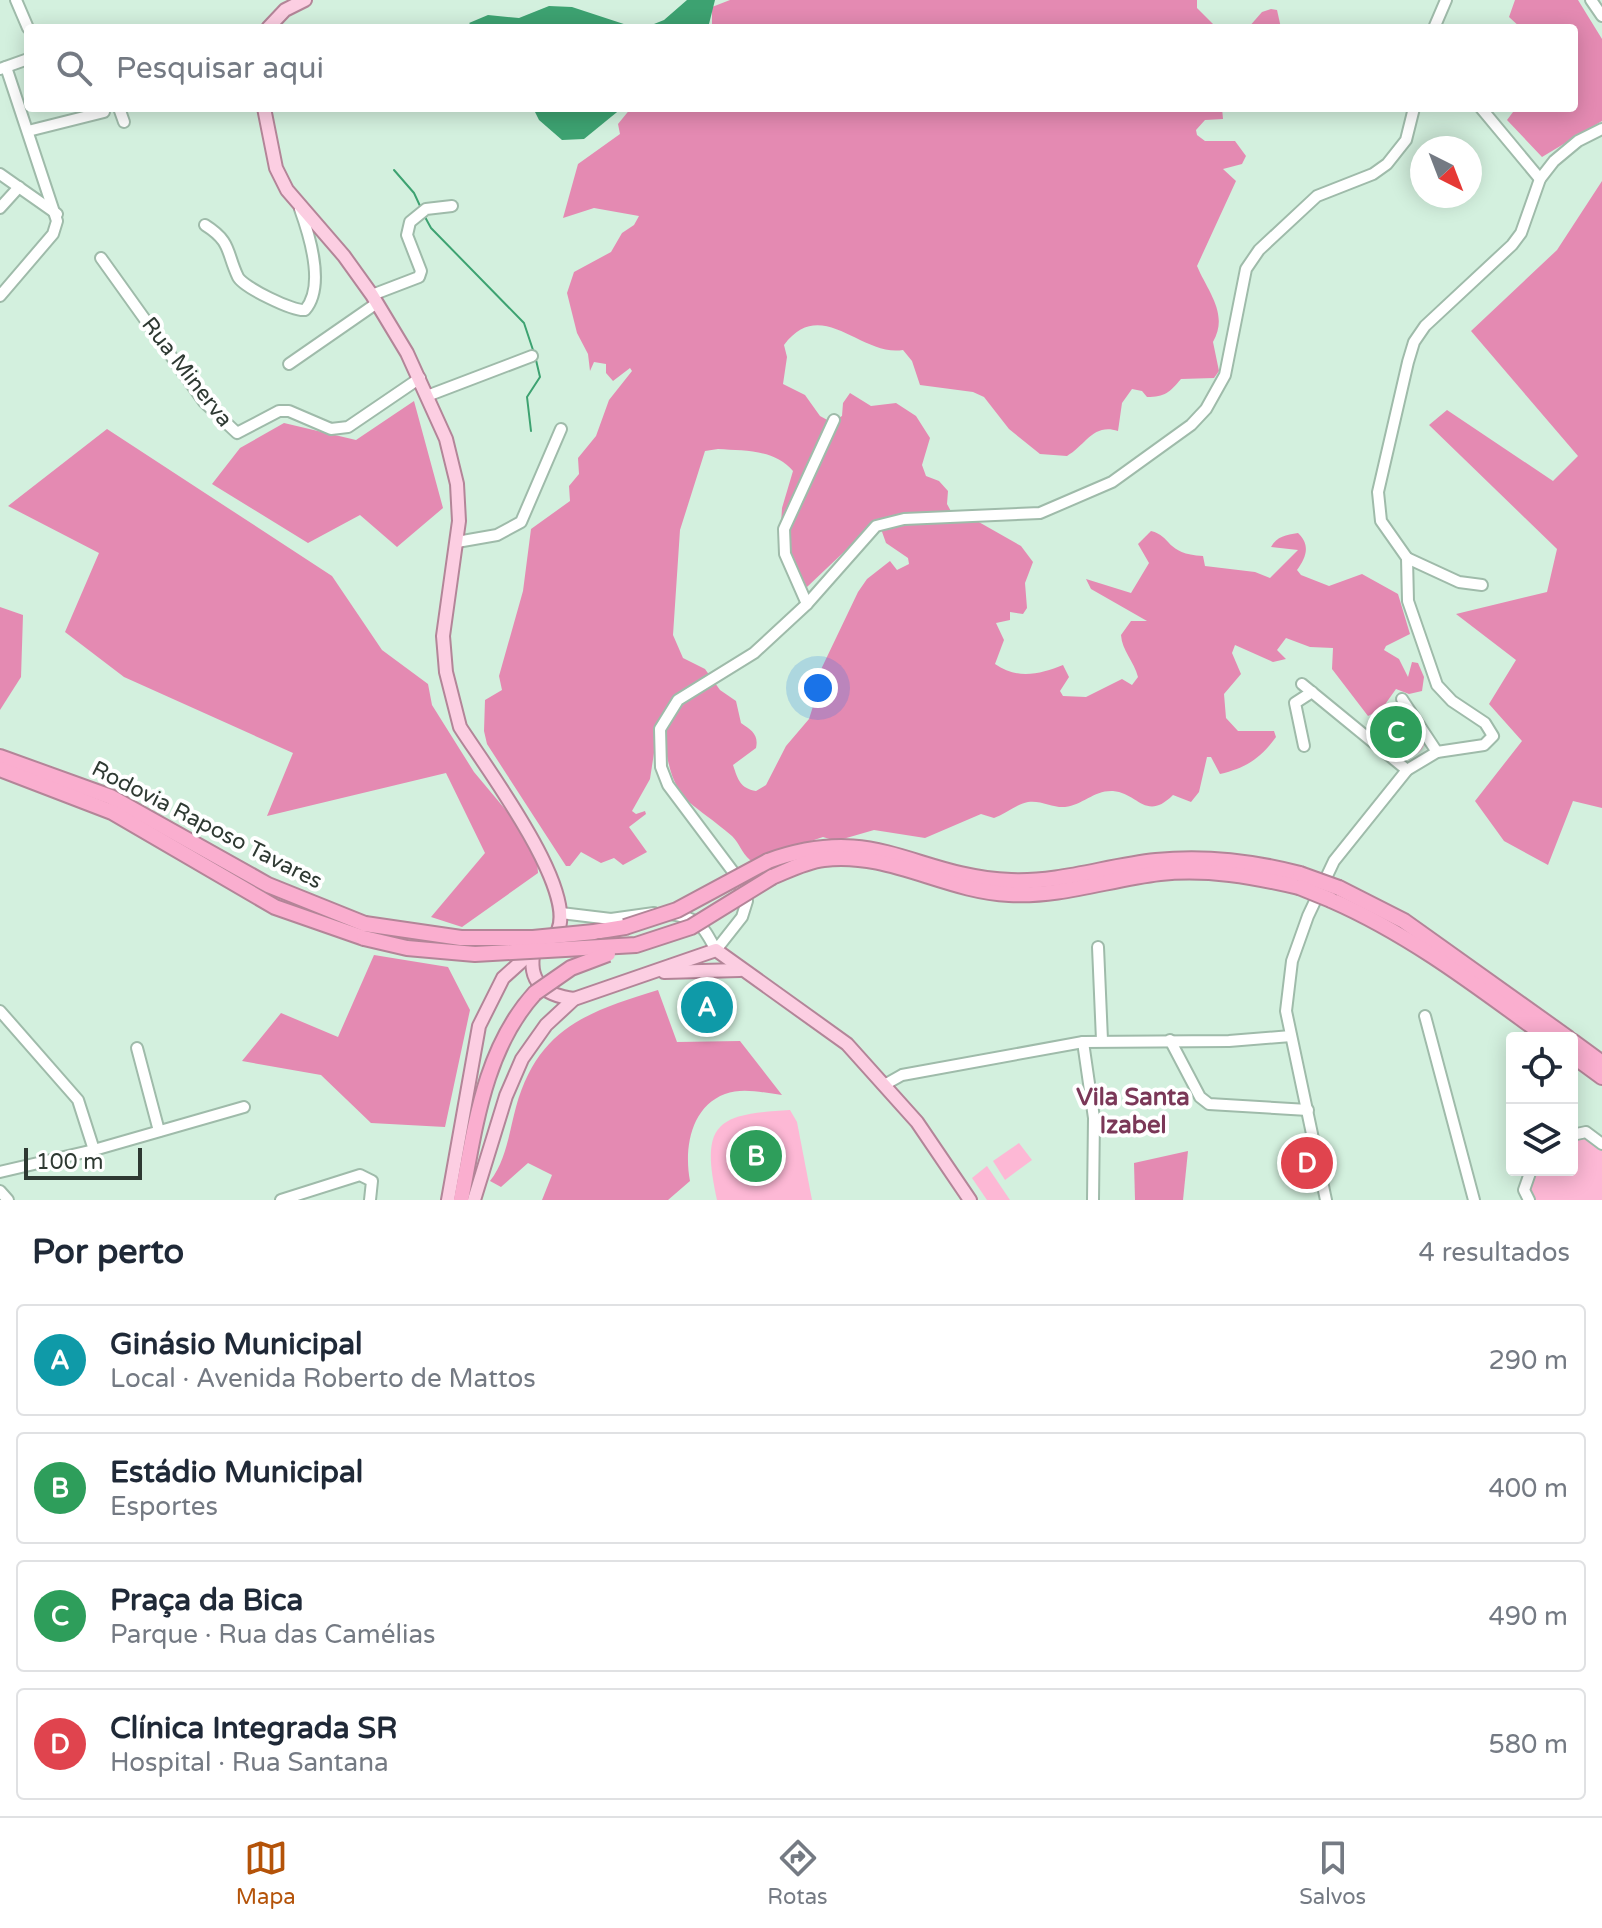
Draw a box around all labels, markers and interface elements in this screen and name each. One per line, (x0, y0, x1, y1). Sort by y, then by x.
search box (24, 24, 1578, 112)
icon: search (52, 46, 96, 90)
text: Pesquisar aqui (116, 50, 324, 87)
north arrow (1410, 136, 1482, 208)
street label: Rua Minerva (136, 312, 238, 432)
your location (798, 668, 838, 708)
pin: C (1370, 702, 1422, 762)
street label: Rodovia Raposo Tavares (87, 756, 327, 894)
pin: A (681, 977, 733, 1037)
map controls (1506, 1032, 1578, 1176)
button: locate (1506, 1032, 1578, 1104)
district label: Vila Santa Izabel (1076, 1083, 1190, 1140)
button: layers (1506, 1104, 1578, 1176)
pin: B (730, 1126, 782, 1186)
pin: D (1281, 1133, 1333, 1193)
scale bar (24, 1144, 142, 1180)
text: 100 m (36, 1149, 103, 1175)
text: Por perto (32, 1232, 184, 1273)
text: 4 resultados (1419, 1237, 1570, 1268)
text: Ginásio Municipal (110, 1326, 363, 1363)
text: A (50, 1345, 70, 1376)
text: 290 m (1488, 1345, 1568, 1376)
text: Local · Avenida Roberto de Mattos (110, 1363, 536, 1394)
text: Estádio Municipal (110, 1454, 363, 1491)
text: B (51, 1473, 69, 1504)
text: 400 m (1488, 1473, 1568, 1504)
text: Esportes (110, 1491, 218, 1522)
text: Praça da Bica (110, 1582, 303, 1619)
text: C (51, 1601, 69, 1632)
text: 490 m (1488, 1601, 1568, 1632)
text: Parque · Rua das Camélias (110, 1619, 436, 1650)
text: Clínica Integrada SR (110, 1710, 397, 1747)
text: D (50, 1729, 70, 1760)
text: 580 m (1488, 1729, 1568, 1760)
text: Hospital · Rua Santana (110, 1747, 389, 1778)
tab: Mapa (236, 1836, 296, 1910)
tab: Rotas (767, 1836, 828, 1910)
tab: Salvos (1299, 1836, 1366, 1910)

